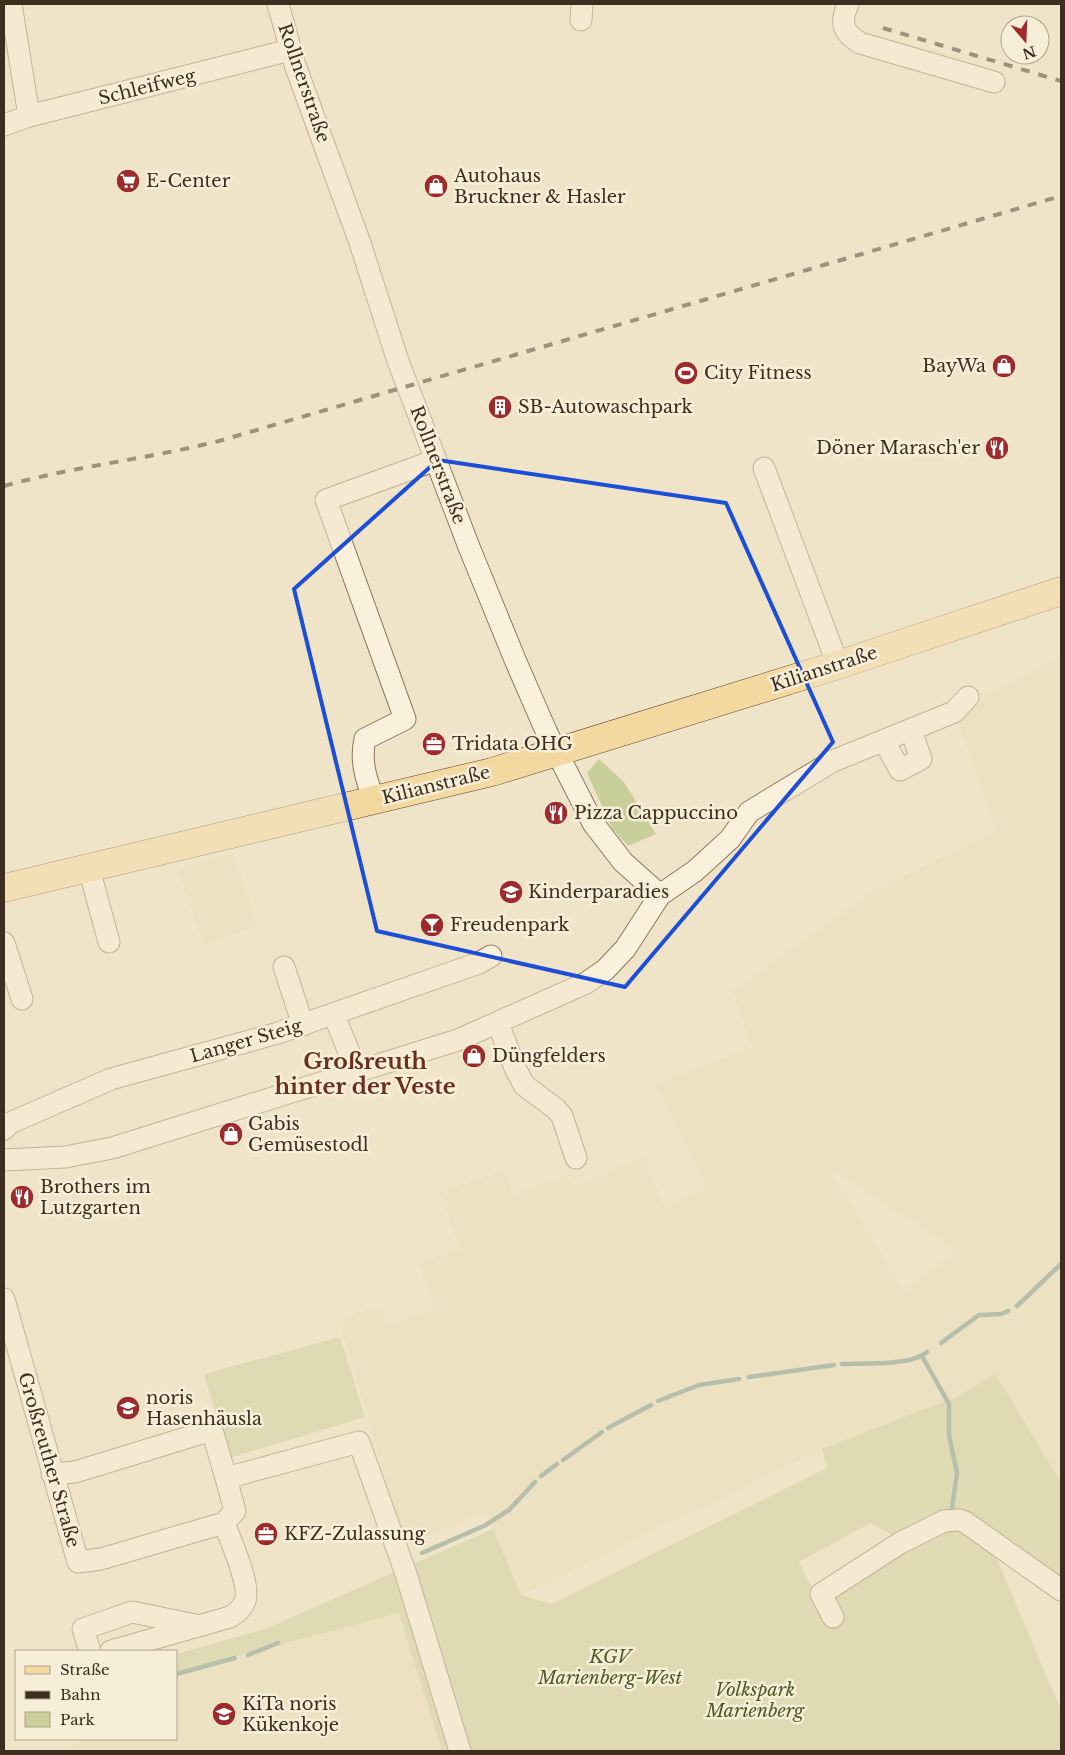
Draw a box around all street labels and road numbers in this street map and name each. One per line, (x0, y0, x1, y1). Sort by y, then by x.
street label: Rollnerstraße (273, 20, 335, 146)
street label: Schleifweg (96, 64, 198, 110)
street label: Rollnerstraße (405, 403, 471, 527)
street label: Kilianstraße (768, 641, 880, 697)
street label: Kilianstraße (380, 761, 492, 809)
street label: Langer Steig (188, 1014, 305, 1067)
street label: Großreuther Straße (13, 1370, 85, 1550)

